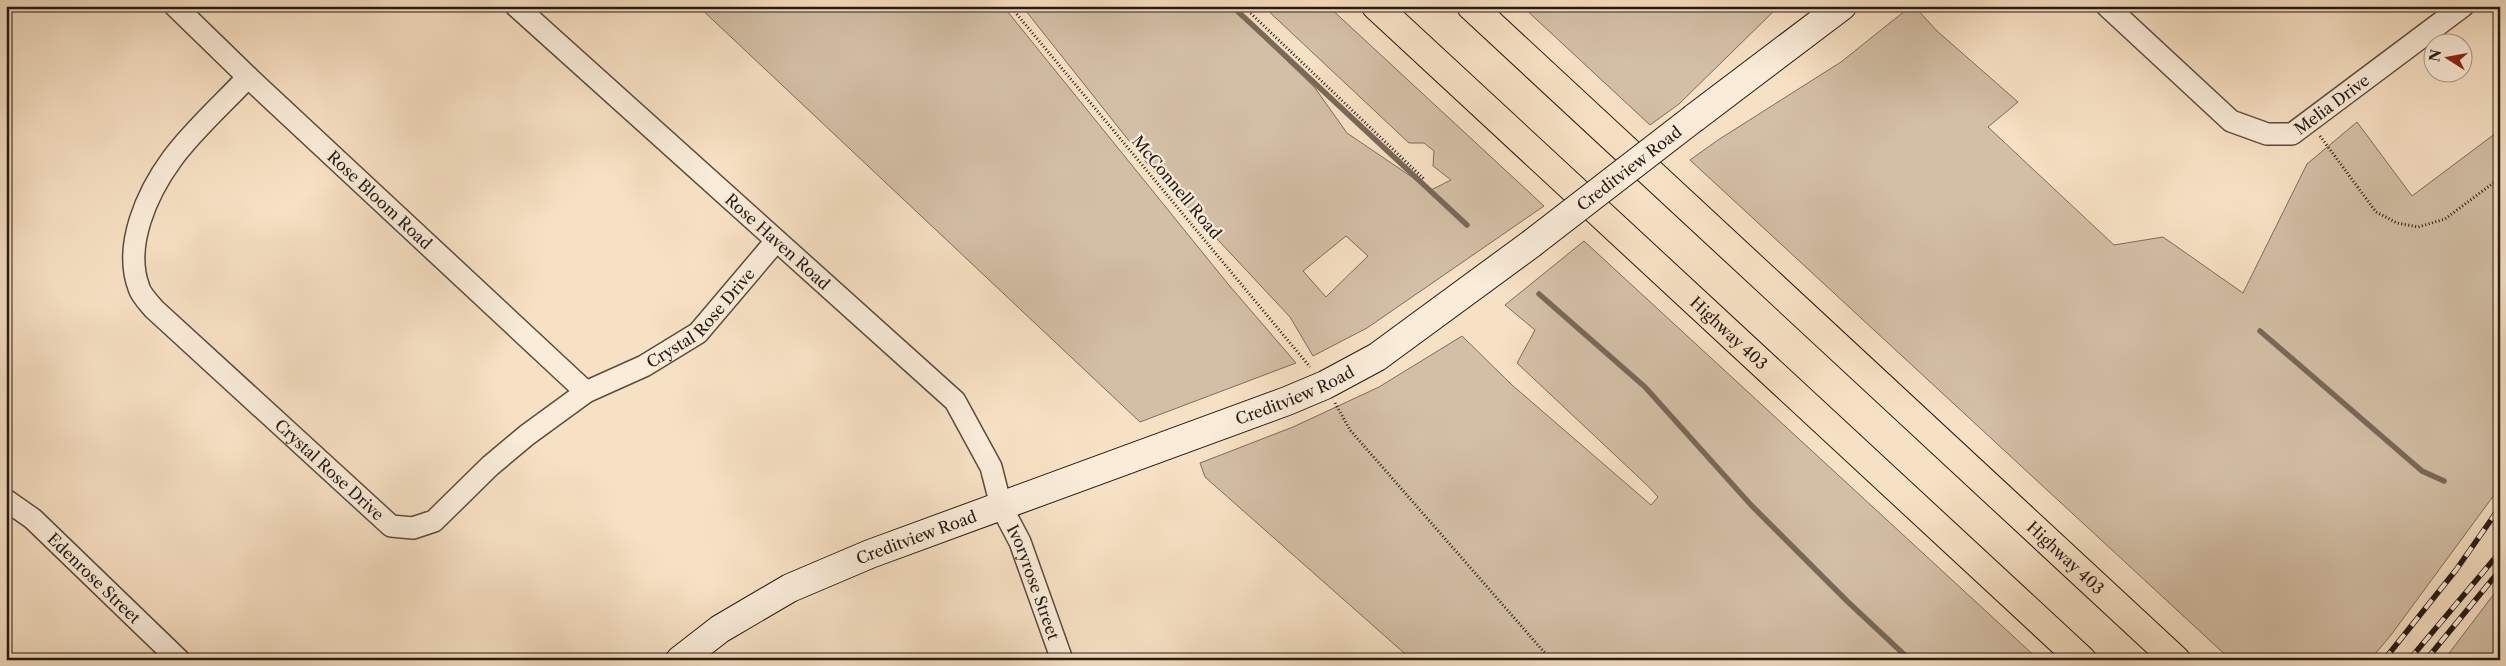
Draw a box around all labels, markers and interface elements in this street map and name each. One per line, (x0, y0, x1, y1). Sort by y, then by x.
north arrow (2424, 32, 2474, 82)
text: N (2425, 48, 2445, 63)
street label: Melia Drive (2290, 70, 2373, 139)
street label: Creditview Road (1573, 121, 1686, 215)
street label: McConnell Road (1128, 131, 1226, 243)
street label: Rose Bloom Road (323, 146, 436, 254)
street label: Rose Haven Road (721, 189, 834, 294)
street label: Crystal Rose Drive (643, 264, 759, 372)
street label: Highway 403 (1686, 292, 1772, 374)
street label: Creditview Road (1233, 361, 1358, 429)
street label: Crystal Rose Drive (271, 415, 388, 525)
street label: Creditview Road (853, 506, 980, 569)
street label: Highway 403 (2023, 517, 2108, 598)
street label: Ivoryrose Street (1003, 521, 1064, 643)
street label: Edenrose Street (43, 529, 145, 628)

